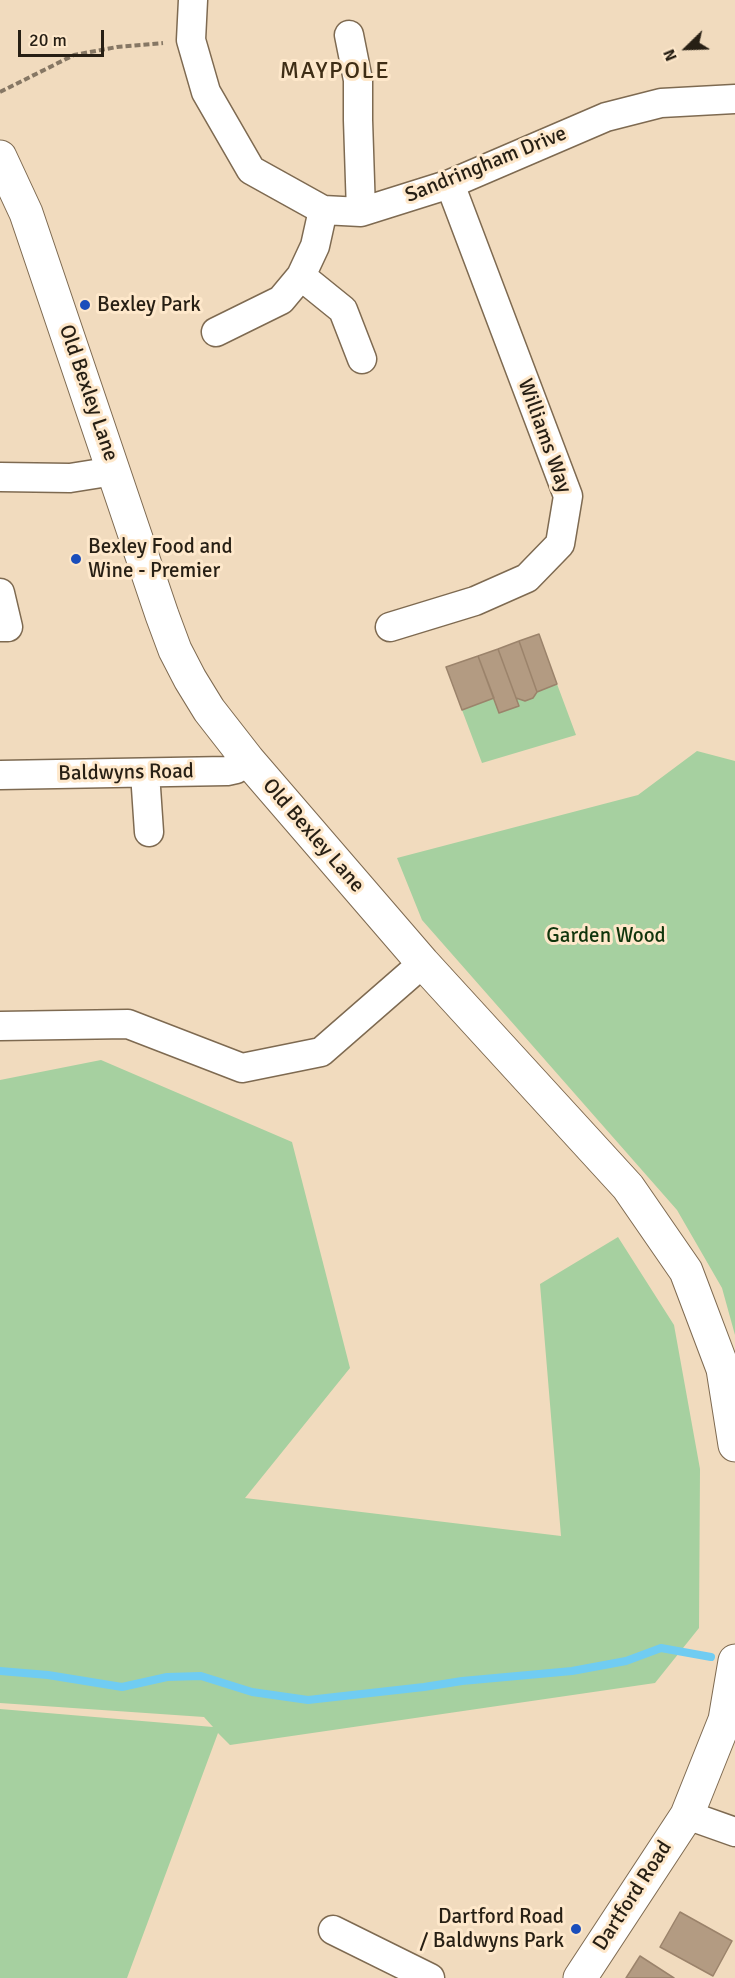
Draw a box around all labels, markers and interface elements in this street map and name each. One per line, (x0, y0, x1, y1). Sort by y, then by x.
scale bar (21, 18, 106, 56)
north arrow (657, 18, 717, 78)
text: 20 m (29, 29, 67, 51)
text: N (659, 46, 682, 64)
district label: MAYPOLE (280, 58, 390, 86)
street label: Sandringham Drive (402, 121, 570, 209)
place label: Bexley Park (97, 292, 201, 318)
marker: Bexley Park (78, 298, 92, 312)
street label: Old Bexley Lane (53, 322, 123, 464)
street label: Williams Way (512, 375, 576, 497)
place label: Bexley Food and Wine - Premier (88, 534, 233, 584)
marker: Bexley Food and Wine - Premier (69, 552, 83, 566)
street label: Baldwyns Road (58, 759, 194, 787)
street label: Old Bexley Lane (257, 774, 369, 898)
park label: Garden Wood (546, 923, 666, 949)
street label: Dartford Road (588, 1836, 678, 1956)
place label: Dartford Road / Baldwyns Park (419, 1904, 564, 1954)
marker: Dartford Road / Baldwyns Park (569, 1922, 583, 1936)

